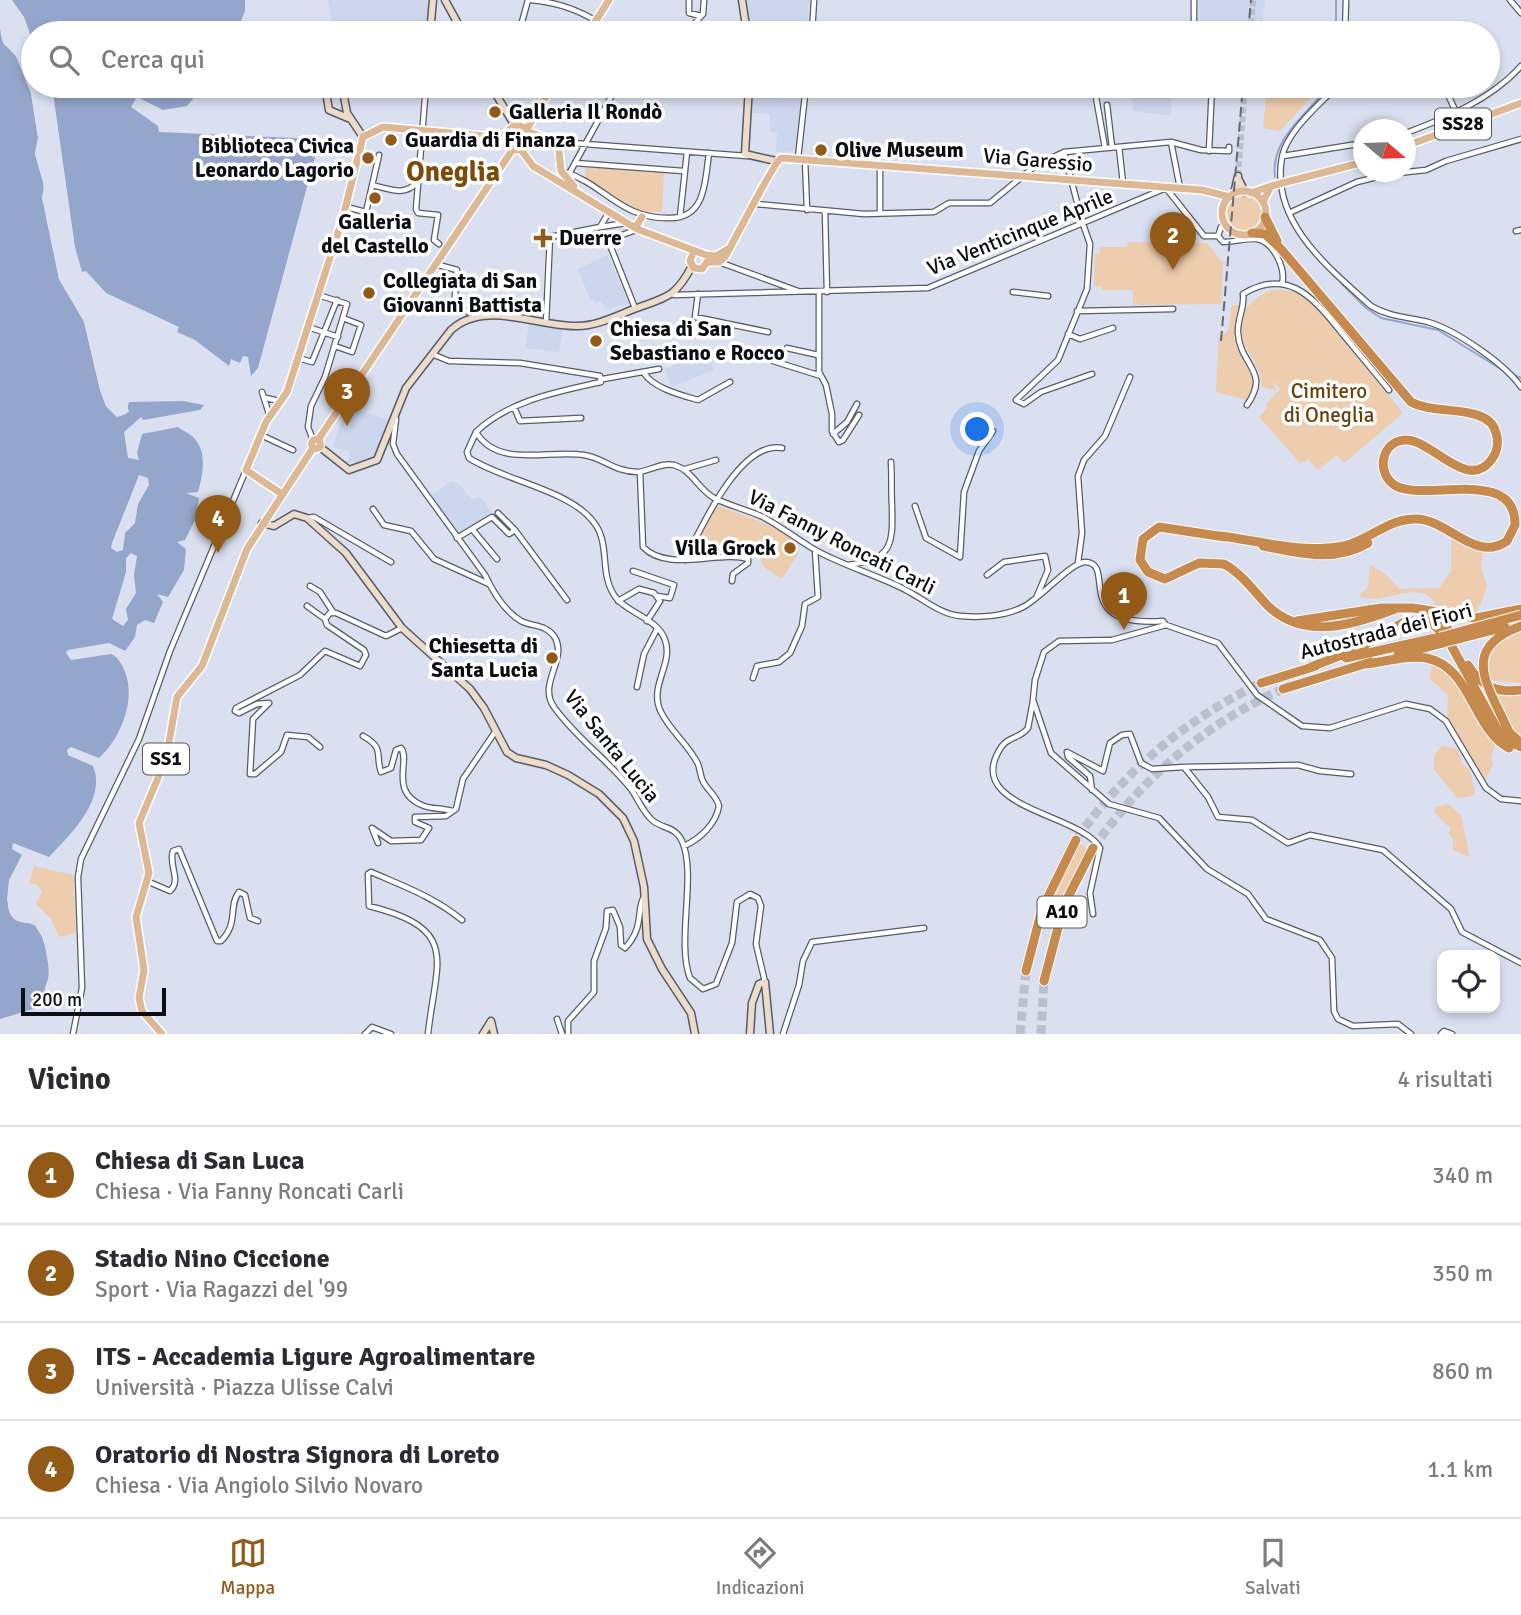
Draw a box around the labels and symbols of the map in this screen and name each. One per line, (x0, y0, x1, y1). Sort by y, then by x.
place label: Galleria Il Rondò (509, 99, 662, 125)
marker: Galleria Il Rondò (487, 104, 503, 120)
road number: SS28 (1435, 108, 1491, 140)
north arrow (1353, 119, 1416, 182)
place label: Guardia di Finanza (405, 127, 576, 153)
marker: Guardia di Finanza (383, 132, 399, 148)
place label: Biblioteca Civica Leonardo Lagorio (195, 133, 354, 183)
place label: Olive Museum (835, 137, 964, 163)
marker: Olive Museum (813, 142, 829, 158)
street label: Via Garessio (982, 142, 1094, 178)
marker: Biblioteca Civica Leonardo Lagorio (360, 150, 376, 166)
district label: Oneglia (406, 155, 500, 189)
street label: Via Venticinque Aprile (923, 183, 1117, 281)
marker: Galleria del Castello (367, 190, 383, 206)
place label: Galleria del Castello (321, 209, 429, 259)
pin: 2 (1150, 212, 1196, 270)
place label: Duerre (559, 225, 622, 251)
marker: Duerre (533, 228, 553, 248)
place label: Collegiata di San Giovanni Battista (383, 268, 542, 318)
marker: Collegiata di San Giovanni Battista (361, 285, 377, 301)
place label: Chiesa di San Sebastiano e Rocco (610, 316, 785, 366)
marker: Chiesa di San Sebastiano e Rocco (588, 333, 604, 349)
pin: 3 (324, 368, 370, 426)
park label: Cimitero di Oneglia (1284, 378, 1374, 428)
your location (960, 412, 994, 446)
street label: Via Fanny Roncati Carli (744, 484, 940, 600)
pin: 4 (195, 495, 241, 553)
place label: Villa Grock (675, 535, 776, 561)
marker: Villa Grock (782, 540, 798, 556)
pin: 1 (1101, 572, 1147, 630)
street label: Autostrada dei Fiori (1297, 597, 1475, 665)
place label: Chiesetta di Santa Lucia (429, 633, 538, 683)
marker: Chiesetta di Santa Lucia (544, 650, 560, 666)
street label: Via Santa Lucia (559, 684, 665, 808)
road number: SS1 (143, 744, 189, 774)
road number: A10 (1038, 896, 1086, 928)
scale bar (21, 985, 166, 1017)

